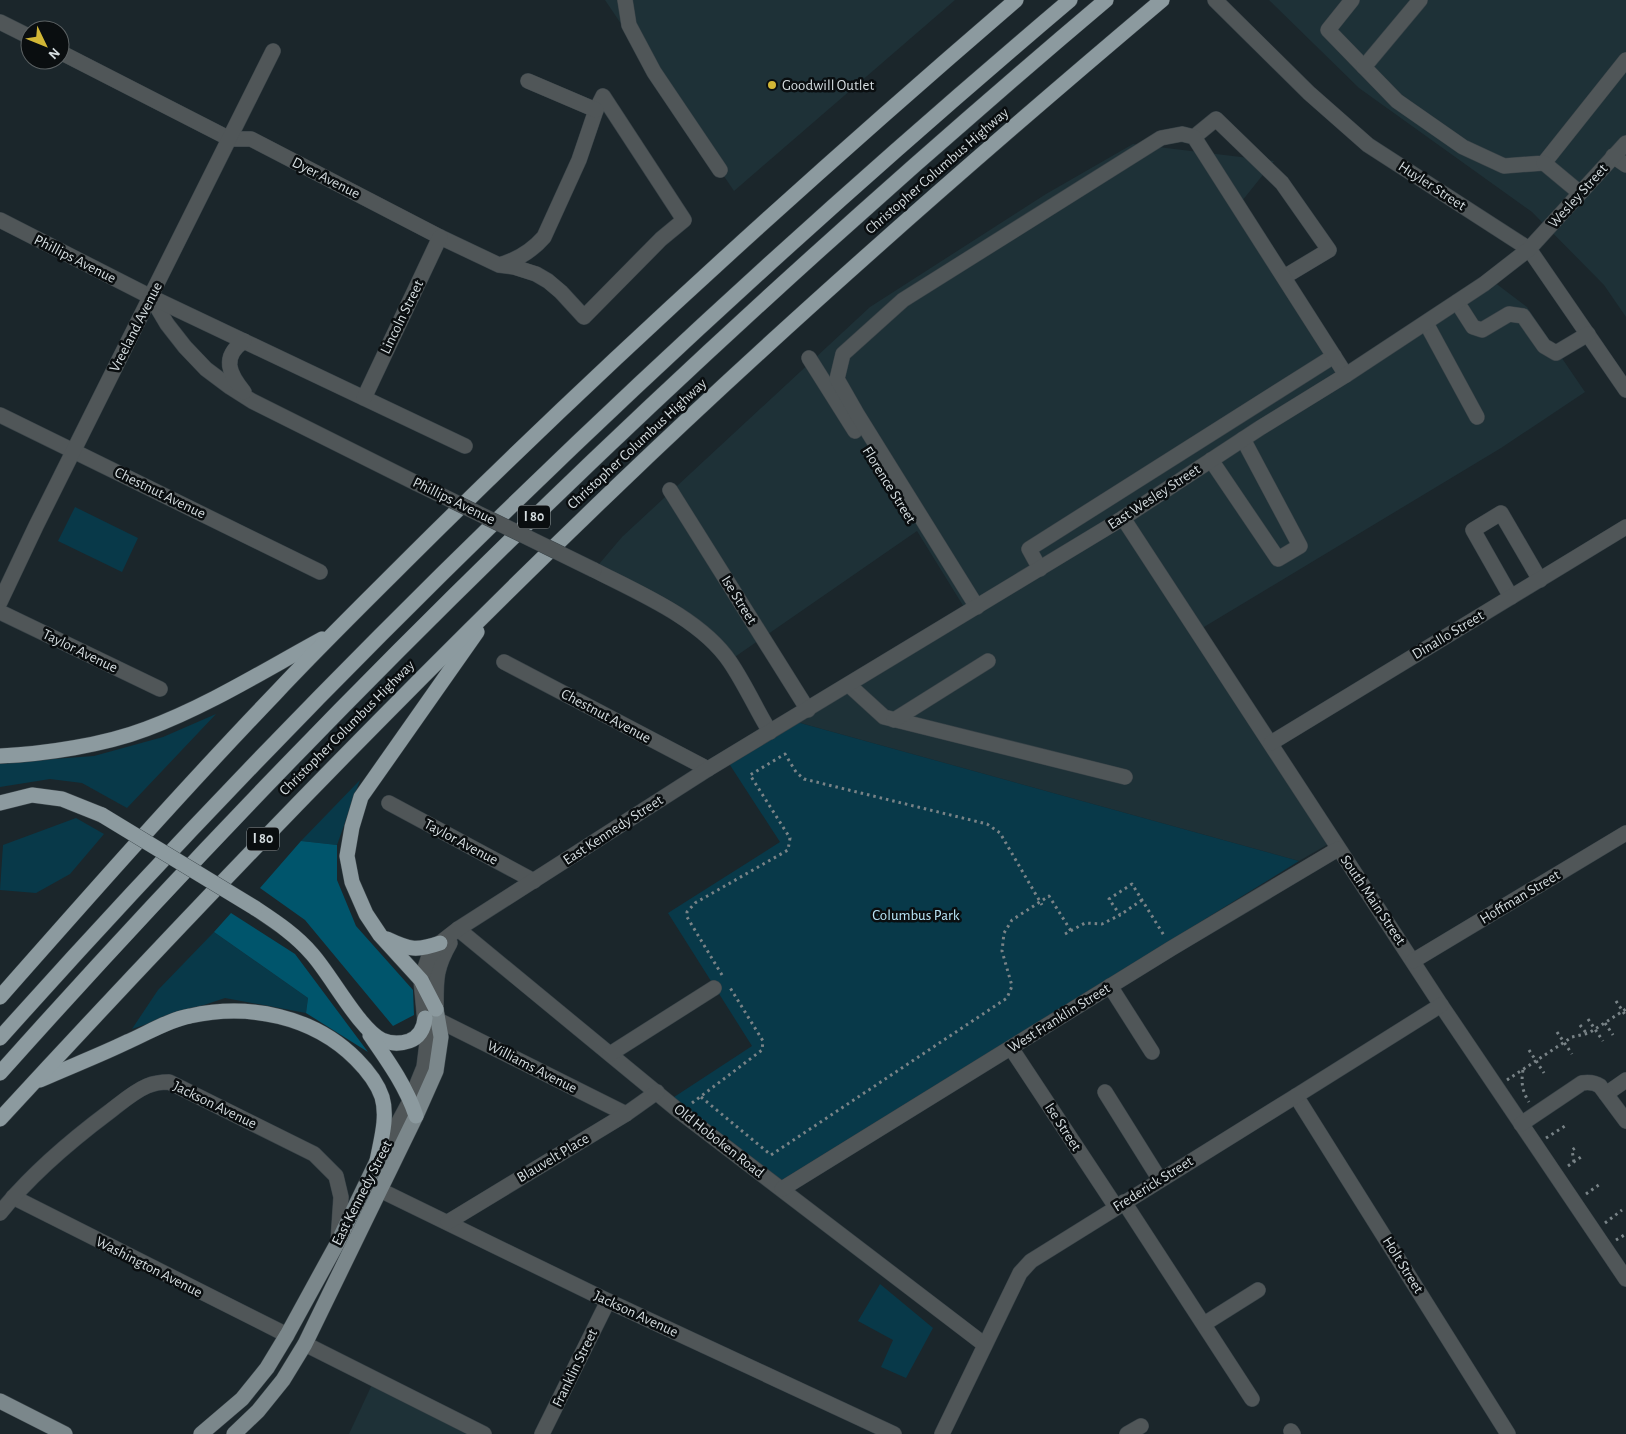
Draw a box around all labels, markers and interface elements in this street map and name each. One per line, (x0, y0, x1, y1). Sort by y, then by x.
north arrow (20, 20, 70, 70)
text: N (45, 45, 62, 62)
place label: Goodwill Outlet (782, 78, 874, 93)
marker: Goodwill Outlet (766, 79, 778, 91)
street label: Christopher Columbus Highway (863, 105, 1012, 237)
street label: Dyer Avenue (290, 155, 362, 201)
street label: Huyler Street (1396, 159, 1469, 213)
street label: Wesley Street (1546, 161, 1610, 231)
street label: Phillips Avenue (32, 232, 118, 286)
street label: Lincoln Street (378, 278, 426, 356)
street label: Vreeland Avenue (107, 280, 165, 374)
street label: Christopher Columbus Highway (565, 375, 710, 512)
street label: Florence Street (859, 444, 919, 526)
street label: East Wesley Street (1105, 462, 1203, 532)
street label: Chestnut Avenue (112, 465, 208, 522)
street label: Phillips Avenue (410, 475, 498, 527)
road number: I 80 (518, 506, 550, 528)
street label: Ise Street (718, 573, 760, 627)
street label: Dinallo Street (1410, 608, 1487, 662)
street label: Taylor Avenue (40, 626, 120, 676)
street label: Christopher Columbus Highway (277, 657, 418, 798)
street label: Chestnut Avenue (559, 686, 653, 746)
street label: East Kennedy Street (560, 792, 666, 868)
street label: Taylor Avenue (422, 816, 501, 868)
road number: I 80 (247, 828, 279, 851)
street label: South Main Street (1338, 852, 1409, 948)
street label: Hoffman Street (1477, 867, 1563, 927)
park label: Columbus Park (872, 908, 960, 923)
street label: West Franklin Street (1005, 980, 1113, 1055)
street label: Williams Avenue (485, 1038, 579, 1096)
street label: Jackson Avenue (171, 1078, 259, 1132)
street label: Ise Street (1042, 1100, 1084, 1154)
street label: Old Hoboken Road (671, 1101, 767, 1181)
street label: Blauvelt Place (514, 1131, 592, 1185)
street label: East Kennedy Street (329, 1138, 395, 1248)
street label: Frederick Street (1110, 1153, 1196, 1215)
street label: Washington Avenue (93, 1234, 205, 1300)
street label: Holt Street (1380, 1234, 1426, 1296)
street label: Jackson Avenue (592, 1288, 680, 1340)
street label: Franklin Street (550, 1326, 600, 1409)

